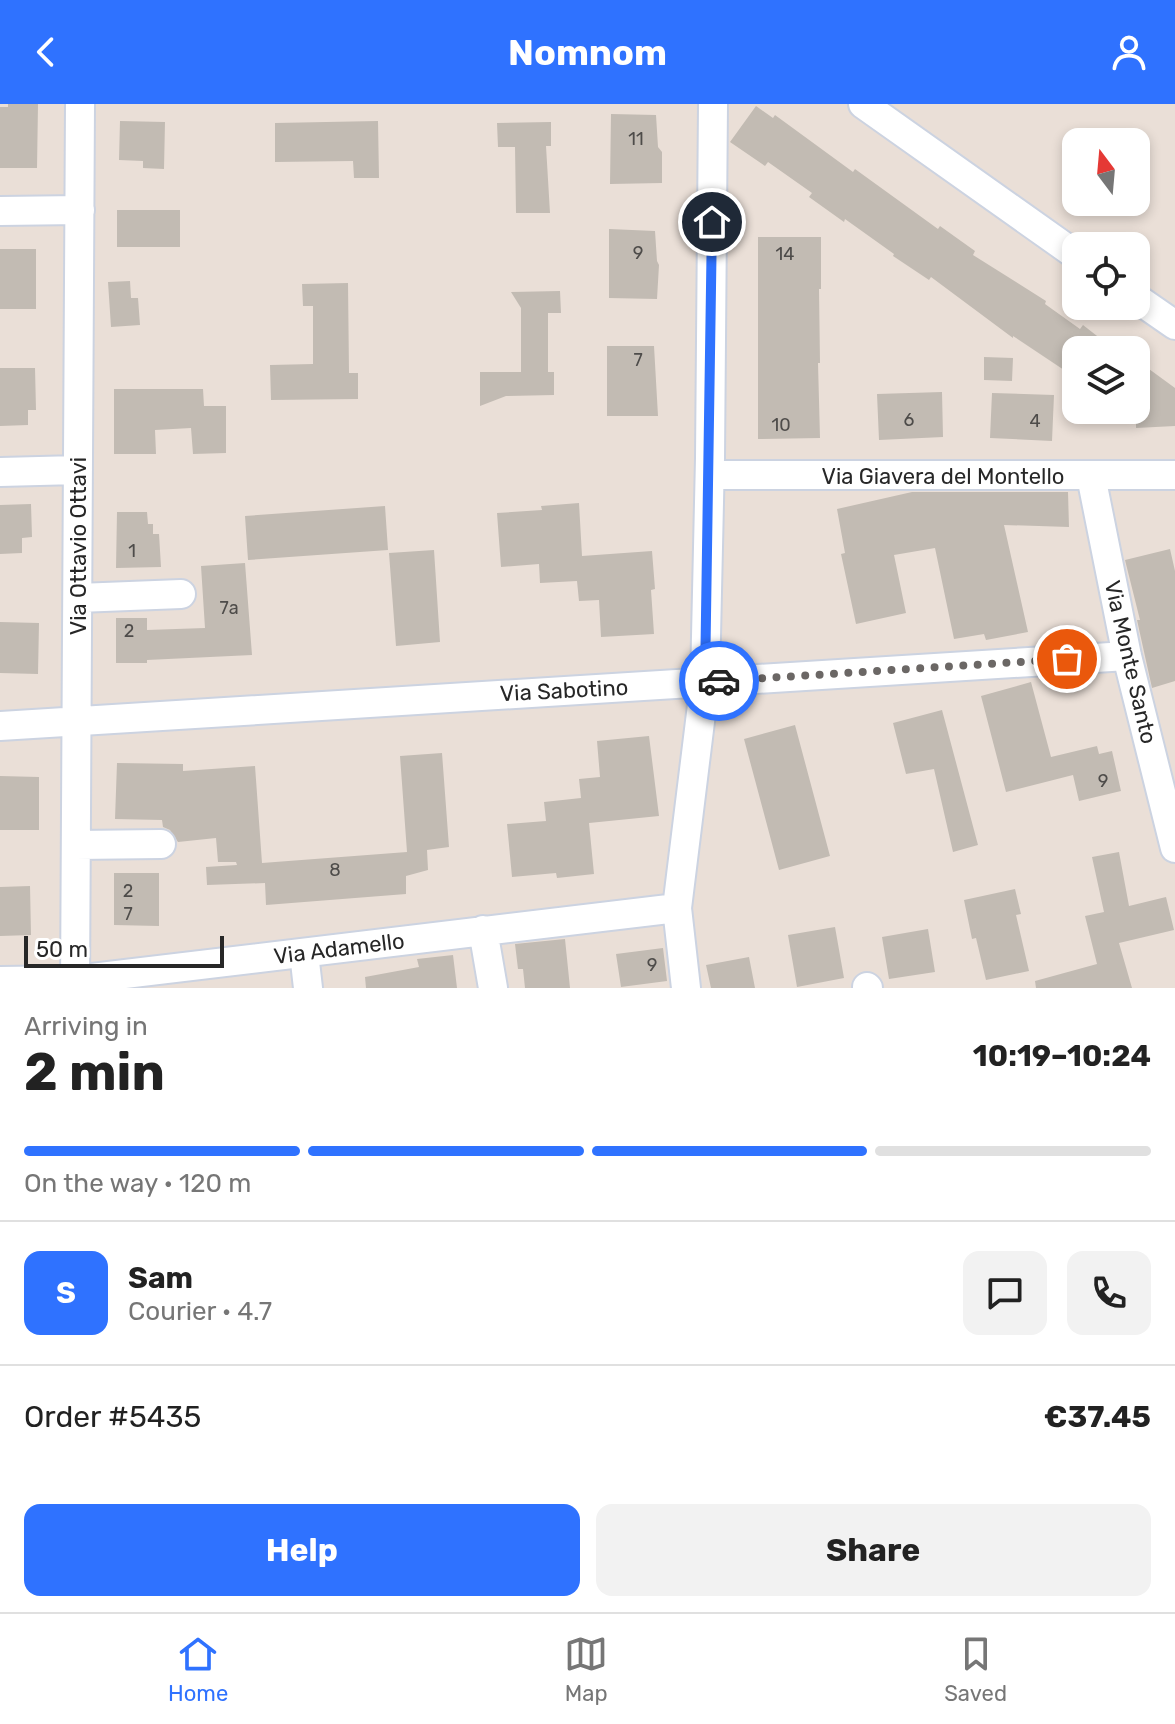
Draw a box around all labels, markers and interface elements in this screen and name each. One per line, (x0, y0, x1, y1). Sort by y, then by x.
icon: back (24, 30, 68, 74)
icon: person (1107, 30, 1151, 74)
text: Nomnom (508, 31, 667, 74)
house number: 11 (628, 128, 644, 150)
north arrow (1062, 128, 1150, 216)
map controls (1062, 128, 1150, 424)
pin (678, 188, 746, 256)
icon: home (690, 200, 734, 244)
button: locate (1062, 232, 1150, 320)
house number: 9 (633, 242, 643, 264)
house number: 14 (776, 243, 794, 265)
button: layers (1062, 336, 1150, 424)
house number: 7 (633, 349, 643, 371)
house number: 6 (904, 409, 915, 431)
house number: 4 (1029, 410, 1041, 432)
house number: 10 (771, 414, 791, 436)
street label: Via Ottavio Ottavi (65, 457, 92, 635)
street label: Via Giavera del Montello (822, 463, 1064, 490)
house number: 1 (128, 540, 136, 562)
street label: Via Monte Santo (1099, 578, 1162, 747)
house number: 7a (219, 597, 239, 619)
house number: 2 (124, 620, 134, 642)
pin (1033, 625, 1101, 693)
icon: bag (1045, 637, 1089, 681)
courier (679, 641, 759, 721)
icon: car (697, 659, 741, 703)
street label: Via Sabotino (499, 674, 629, 707)
house number: 9 (1098, 770, 1108, 792)
house number: 8 (329, 859, 341, 881)
house number: 2 (123, 880, 133, 902)
house number: 7 (123, 903, 133, 925)
street label: Via Adamello (272, 927, 406, 970)
scale bar (24, 932, 224, 968)
text: 50 m (36, 936, 88, 963)
house number: 9 (647, 954, 657, 976)
text: Arriving in (24, 1011, 148, 1042)
text: 10:19–10:24 (973, 1038, 1151, 1074)
text: 2 min (24, 1041, 165, 1103)
text: On the way · 120 m (24, 1168, 251, 1199)
button: chat (963, 1251, 1047, 1335)
button: phone (1067, 1251, 1151, 1335)
text: Sam (128, 1260, 193, 1296)
text: S (56, 1275, 76, 1311)
text: Courier · 4.7 (128, 1296, 272, 1327)
text: Order #5435 (24, 1399, 201, 1435)
text: €37.45 (1044, 1399, 1151, 1435)
button: Help (24, 1504, 580, 1596)
button: Share (596, 1504, 1151, 1596)
tab: Home (168, 1632, 228, 1707)
tab: Map (564, 1632, 608, 1707)
tab: Saved (944, 1632, 1007, 1707)

